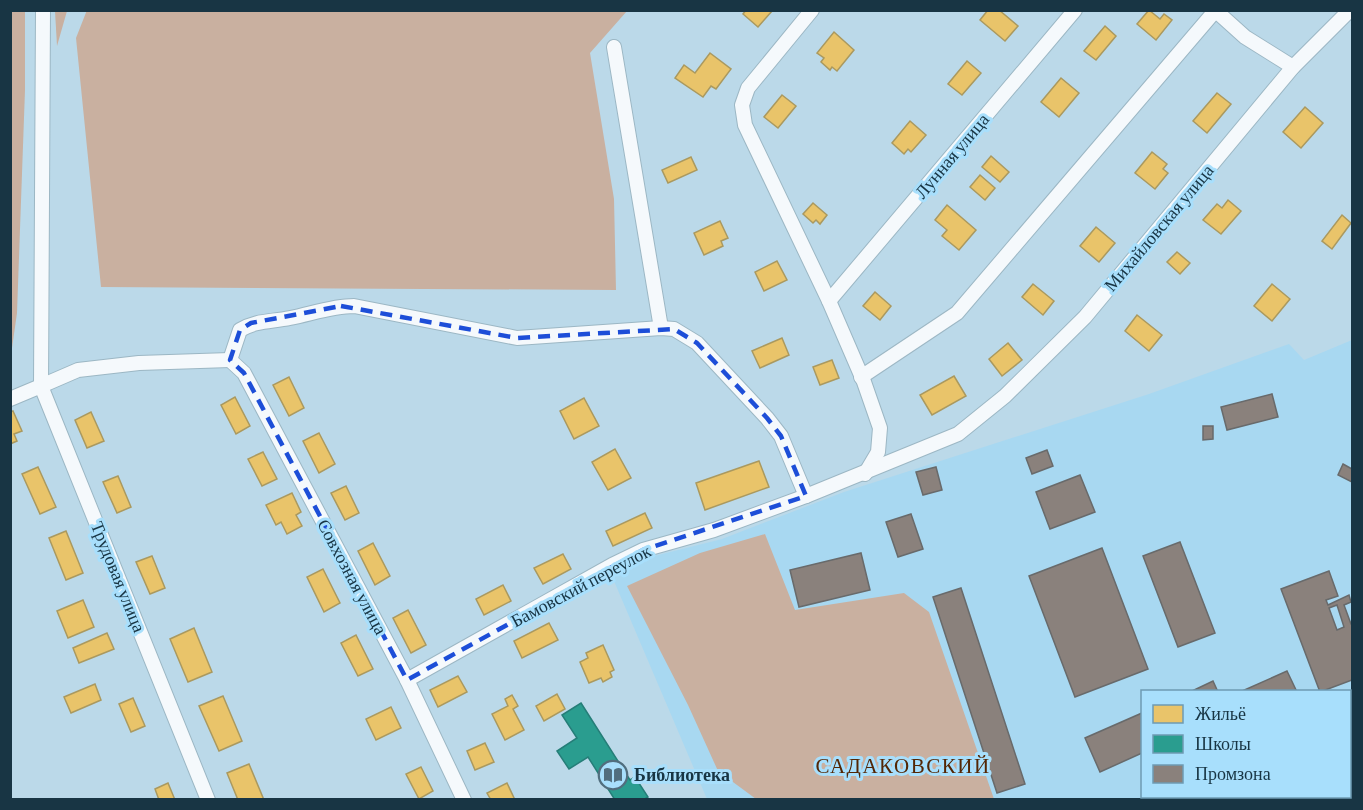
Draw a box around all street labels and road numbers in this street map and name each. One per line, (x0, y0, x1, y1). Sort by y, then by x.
street label: Лунная улица (911, 110, 993, 202)
street label: Михайловская улица (1100, 161, 1218, 295)
street label: Совхозная улица (313, 516, 391, 638)
street label: Трудовая улица (87, 519, 149, 635)
street label: Бамовский переулок (508, 541, 655, 631)

